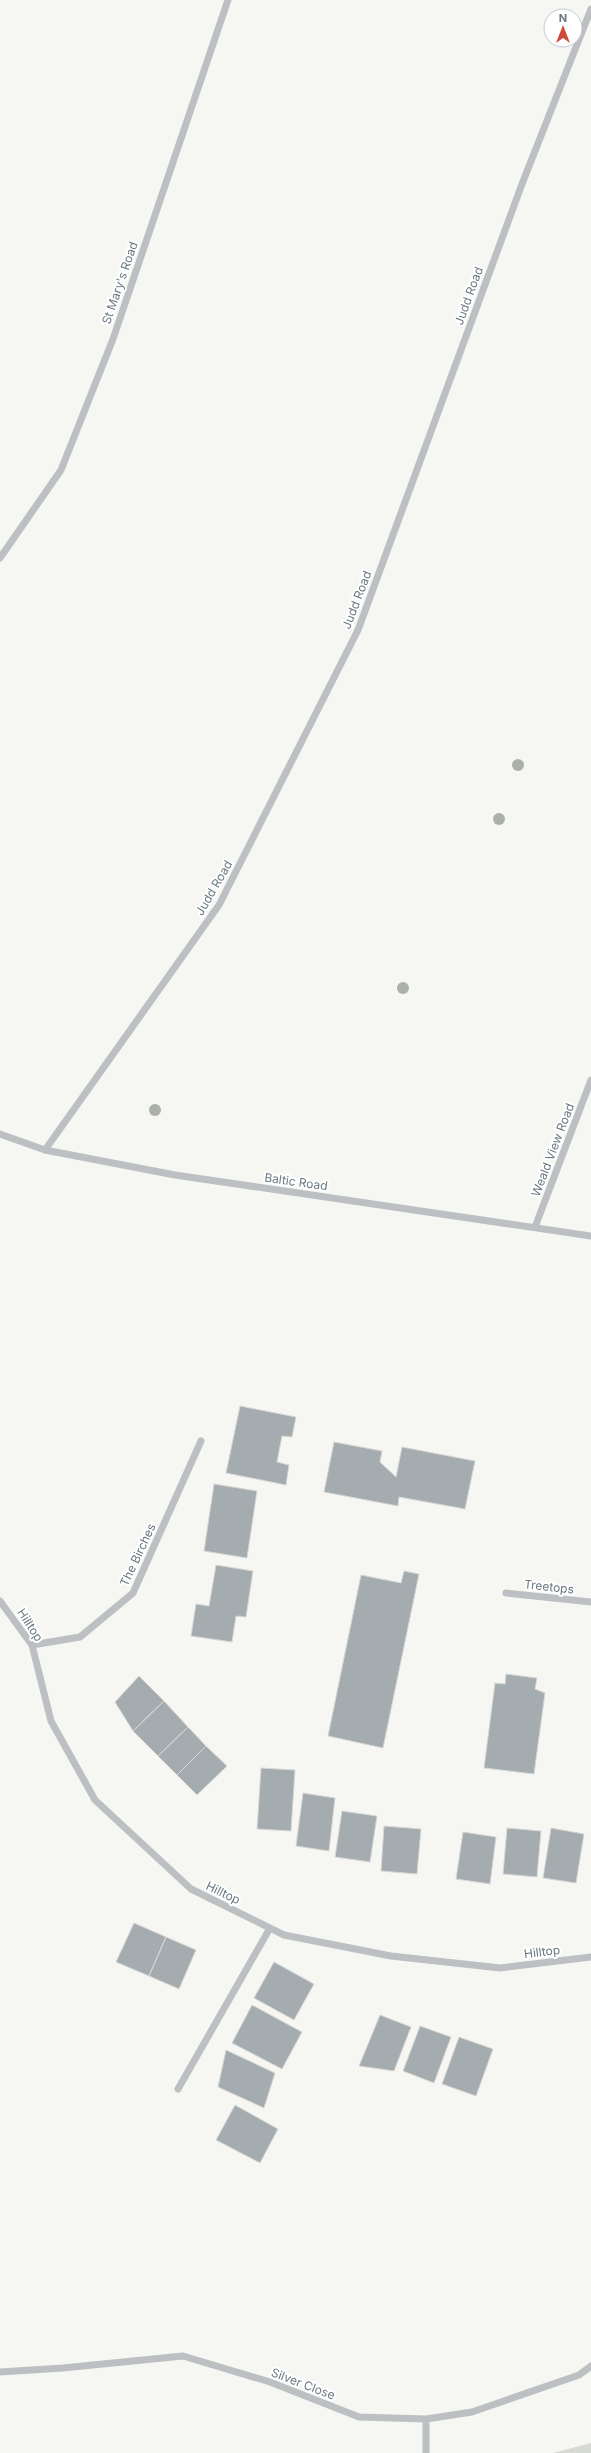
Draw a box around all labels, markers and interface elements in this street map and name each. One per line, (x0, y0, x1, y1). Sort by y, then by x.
north arrow (543, 8, 583, 48)
text: N (559, 11, 567, 25)
street label: St Mary's Road (98, 240, 141, 326)
street label: Judd Road (451, 265, 486, 327)
street label: Judd Road (339, 569, 374, 631)
street label: Judd Road (192, 858, 235, 918)
street label: Weald View Road (528, 1101, 577, 1199)
street label: Baltic Road (263, 1170, 329, 1193)
street label: The Birches (116, 1521, 159, 1589)
street label: Treetops (523, 1576, 575, 1597)
street label: Hilltop (14, 1605, 47, 1644)
street label: Hilltop (204, 1878, 243, 1907)
street label: Hilltop (523, 1942, 561, 1961)
street label: Silver Close (269, 2364, 337, 2403)

